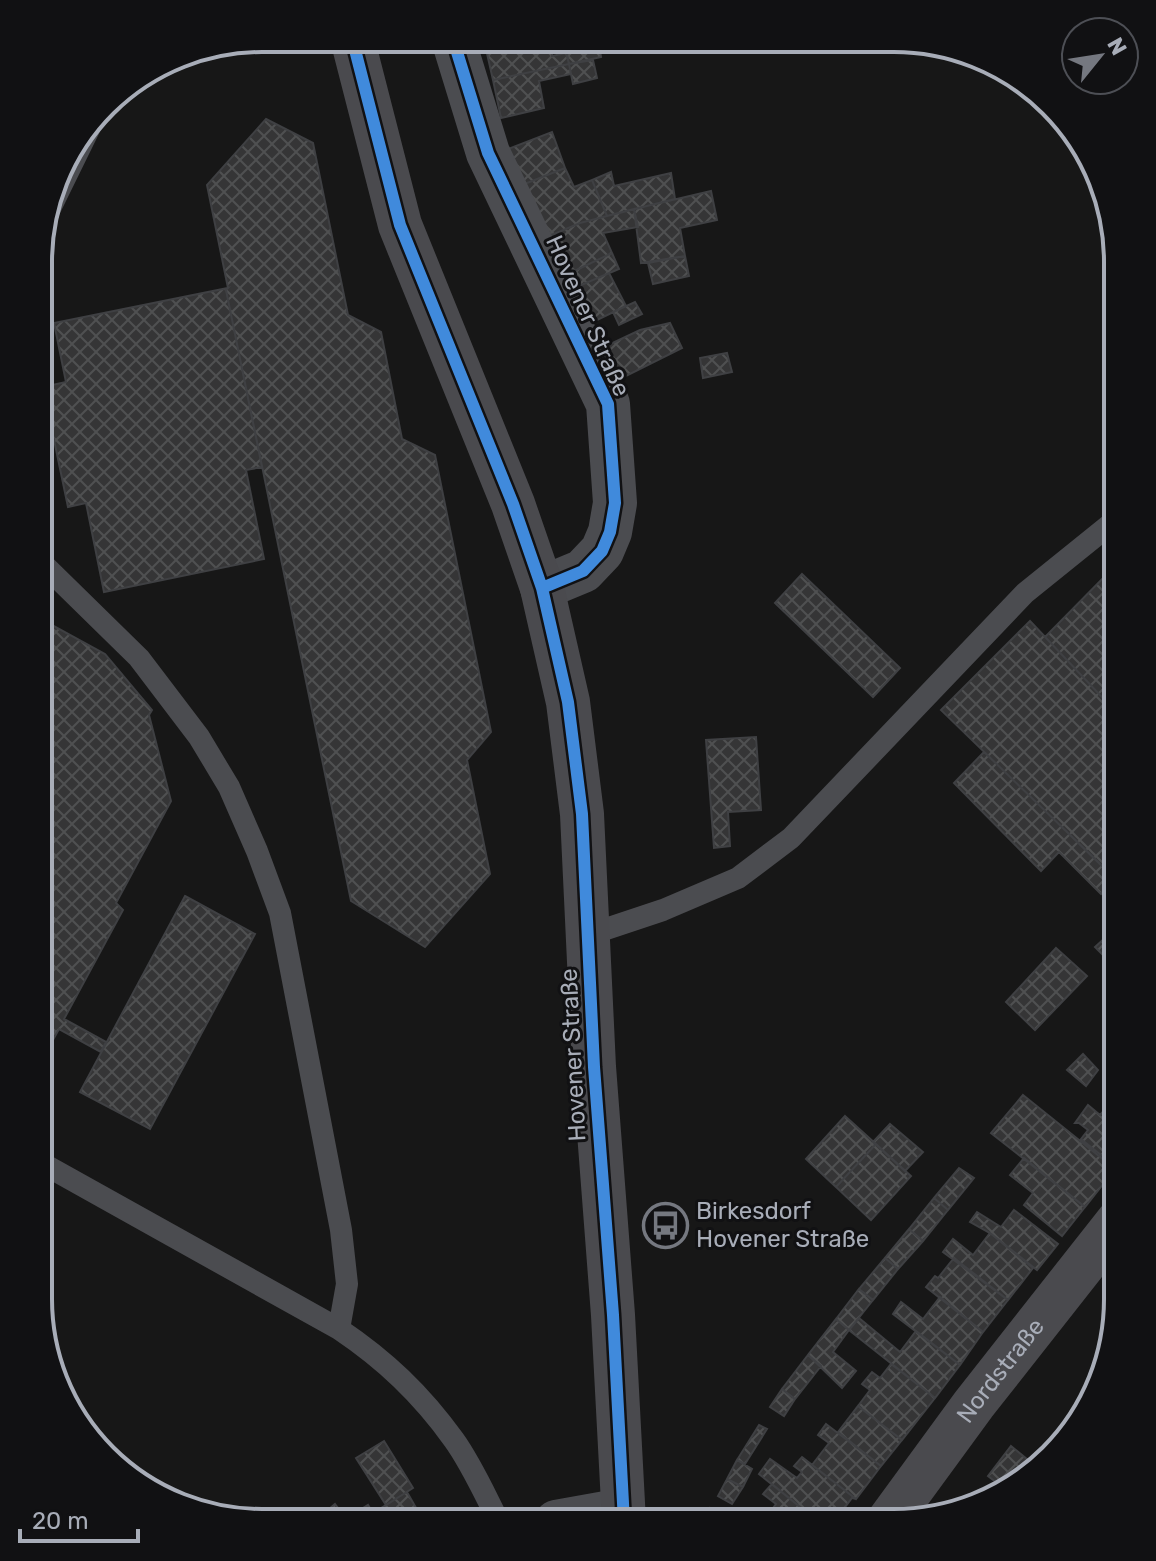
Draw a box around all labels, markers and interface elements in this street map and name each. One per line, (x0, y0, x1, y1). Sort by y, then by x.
north arrow (1060, 16, 1140, 96)
text: N (1101, 33, 1133, 60)
street label: Hovener Straße (540, 231, 636, 401)
street label: Hovener Straße (554, 968, 592, 1142)
place label: Birkesdorf Hovener Straße (696, 1197, 869, 1253)
bus stop icon: Birkesdorf Hovener Straße (641, 1201, 689, 1249)
street label: Nordstraße (951, 1313, 1050, 1428)
scale bar (20, 1493, 138, 1543)
text: 20 m (32, 1507, 89, 1535)

